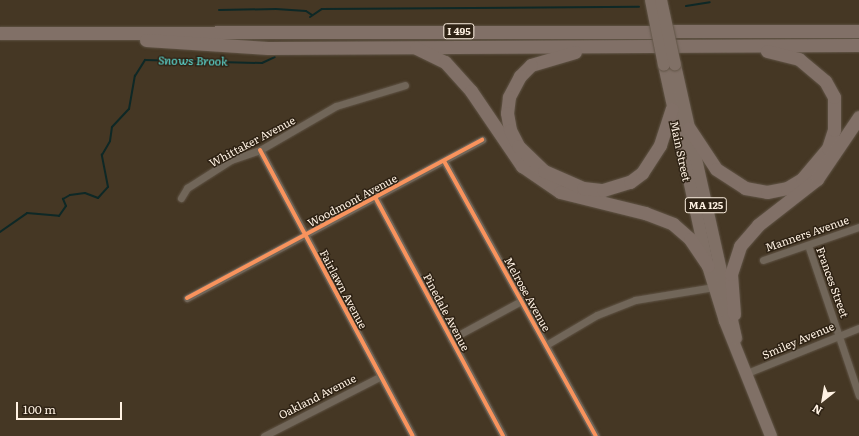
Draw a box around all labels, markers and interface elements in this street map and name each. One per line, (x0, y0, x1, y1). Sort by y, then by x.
road number: I 495 (443, 23, 475, 39)
water label: Snows Brook (158, 53, 228, 69)
street label: Whittaker Avenue (207, 113, 297, 169)
street label: Main Street (668, 120, 694, 182)
street label: Woodmont Avenue (305, 171, 399, 229)
road number: MA 125 (684, 197, 728, 213)
street label: Manners Avenue (763, 212, 851, 254)
street label: Frances Street (814, 245, 852, 319)
street label: Fairlawn Avenue (318, 247, 370, 331)
street label: Melrose Avenue (502, 255, 554, 333)
street label: Pinedale Avenue (421, 271, 473, 353)
street label: Smiley Avenue (760, 319, 836, 361)
street label: Oakland Avenue (276, 371, 358, 421)
north arrow (803, 380, 843, 420)
scale bar (18, 394, 124, 420)
text: 100 m (23, 400, 56, 418)
text: N (809, 401, 825, 420)

